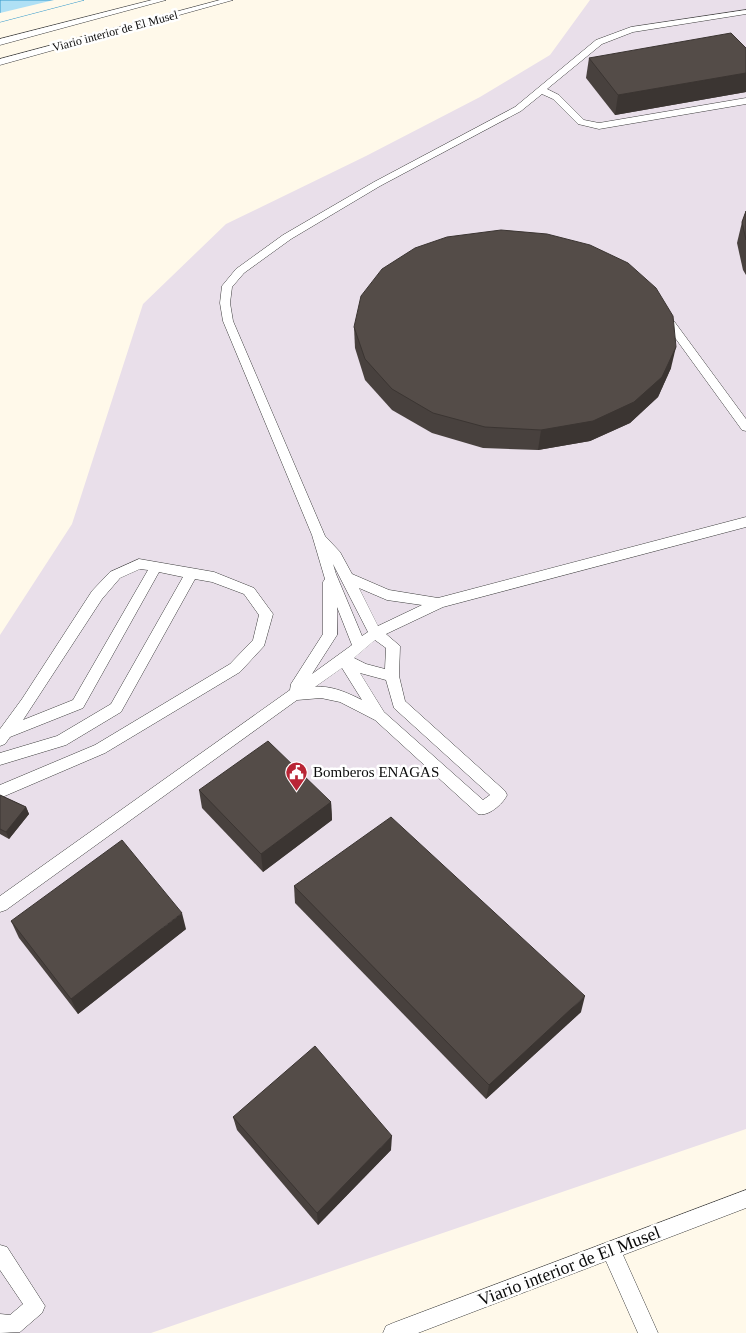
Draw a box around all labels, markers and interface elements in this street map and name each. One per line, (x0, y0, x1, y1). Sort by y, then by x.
street label: Viario interior de El Musel (51, 7, 180, 54)
public building icon: Bomberos ENAGAS (285, 760, 309, 791)
place label: Bomberos ENAGAS (313, 764, 439, 780)
street label: Viario interior de El Musel (475, 1222, 663, 1310)

